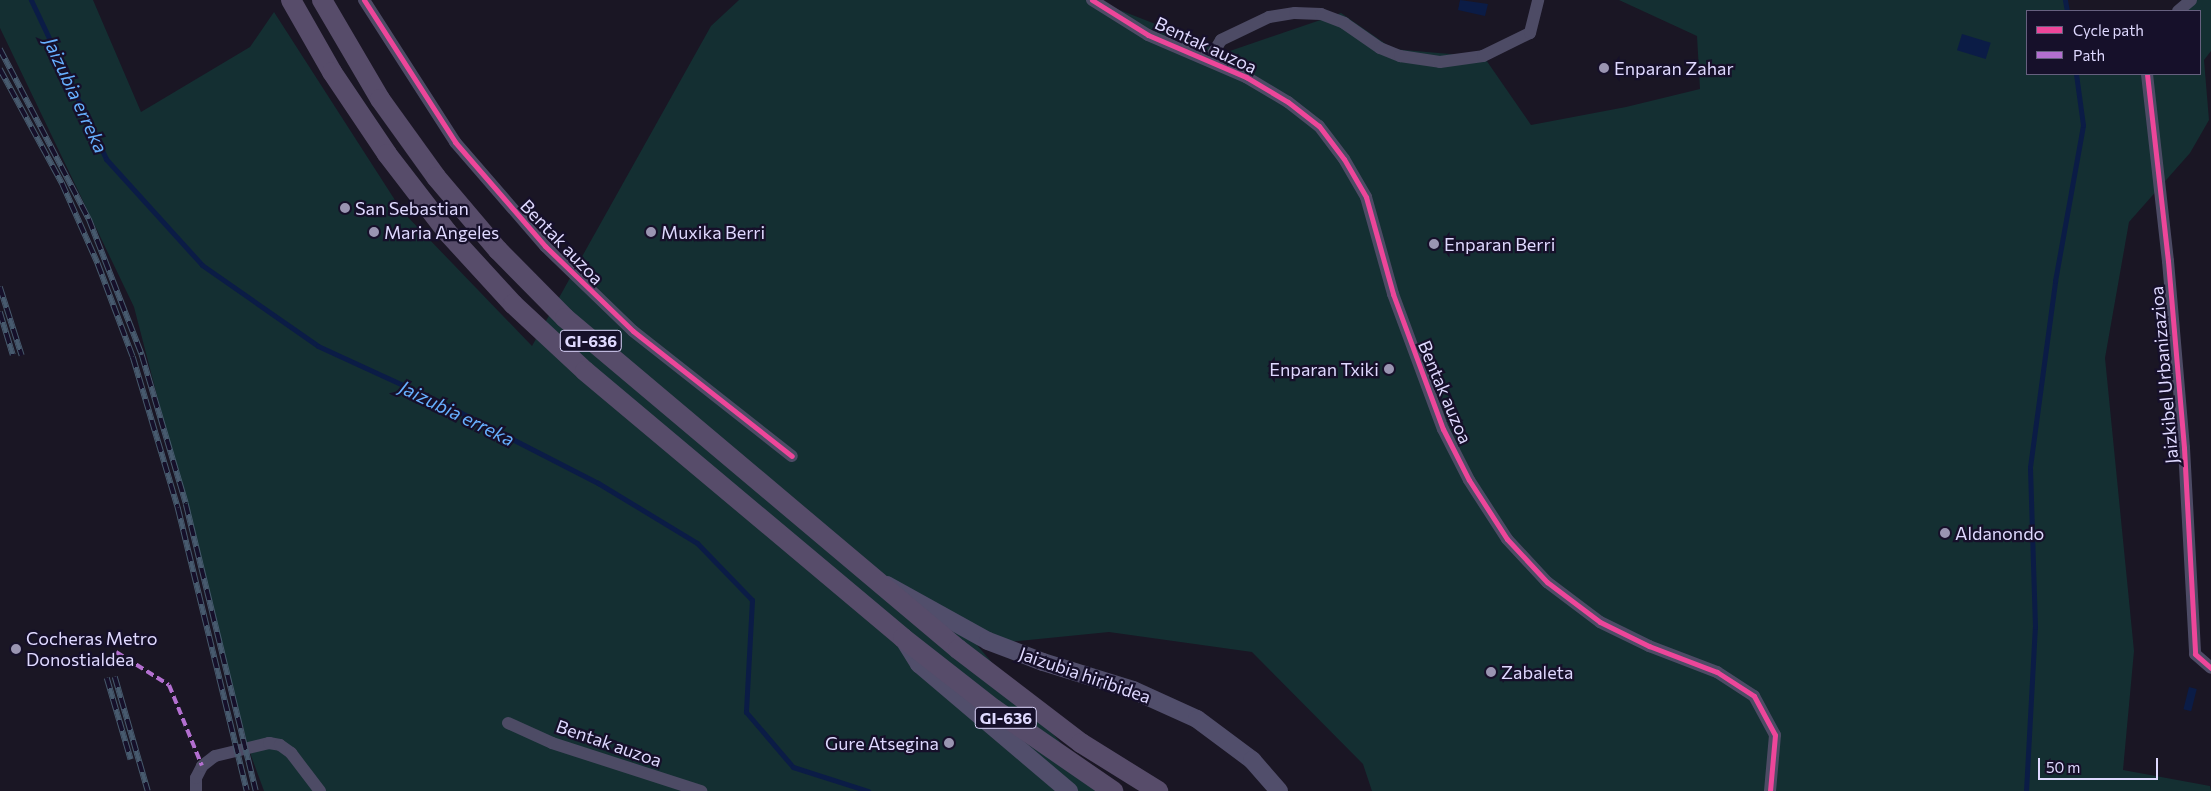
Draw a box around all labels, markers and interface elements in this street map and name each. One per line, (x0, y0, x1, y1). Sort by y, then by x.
legend (2026, 10, 2201, 75)
street label: Bentak auzoa (1152, 12, 1260, 78)
text: Cycle path (2073, 21, 2144, 39)
water label: Jaizubia erreka (39, 33, 113, 157)
text: Path (2073, 46, 2105, 64)
place label: Enparan Zahar (1614, 57, 1734, 79)
marker: Enparan Zahar (1598, 62, 1610, 74)
street label: Bentak auzoa (516, 195, 608, 289)
place label: San Sebastian (355, 197, 469, 219)
marker: San Sebastian (339, 202, 351, 214)
place label: Maria Angeles (384, 221, 499, 243)
place label: Muxika Berri (661, 221, 765, 243)
marker: Maria Angeles (368, 226, 380, 238)
marker: Muxika Berri (645, 226, 657, 238)
place label: Enparan Berri (1444, 233, 1555, 255)
marker: Enparan Berri (1428, 238, 1440, 250)
street label: Jaizkibel Urbanizazioa (2145, 285, 2183, 465)
road number: GI-636 (560, 328, 622, 354)
street label: Bentak auzoa (1414, 337, 1476, 447)
place label: Enparan Txiki (1269, 358, 1379, 380)
marker: Enparan Txiki (1383, 363, 1395, 375)
water label: Jaizubia erreka (396, 375, 518, 451)
place label: Aldanondo (1955, 522, 2044, 544)
marker: Aldanondo (1939, 527, 1951, 539)
place label: Cocheras Metro Donostialdea (26, 628, 157, 670)
street label: Jaizubia hiribidea (1016, 642, 1154, 708)
marker: Cocheras Metro Donostialdea (10, 643, 22, 655)
place label: Zabaleta (1501, 661, 1573, 683)
marker: Zabaleta (1485, 666, 1497, 678)
road number: GI-636 (975, 704, 1037, 731)
street label: Bentak auzoa (553, 715, 665, 771)
place label: Gure Atsegina (825, 732, 939, 754)
marker: Gure Atsegina (943, 737, 955, 749)
scale bar (2041, 748, 2161, 780)
text: 50 m (2046, 758, 2080, 776)

